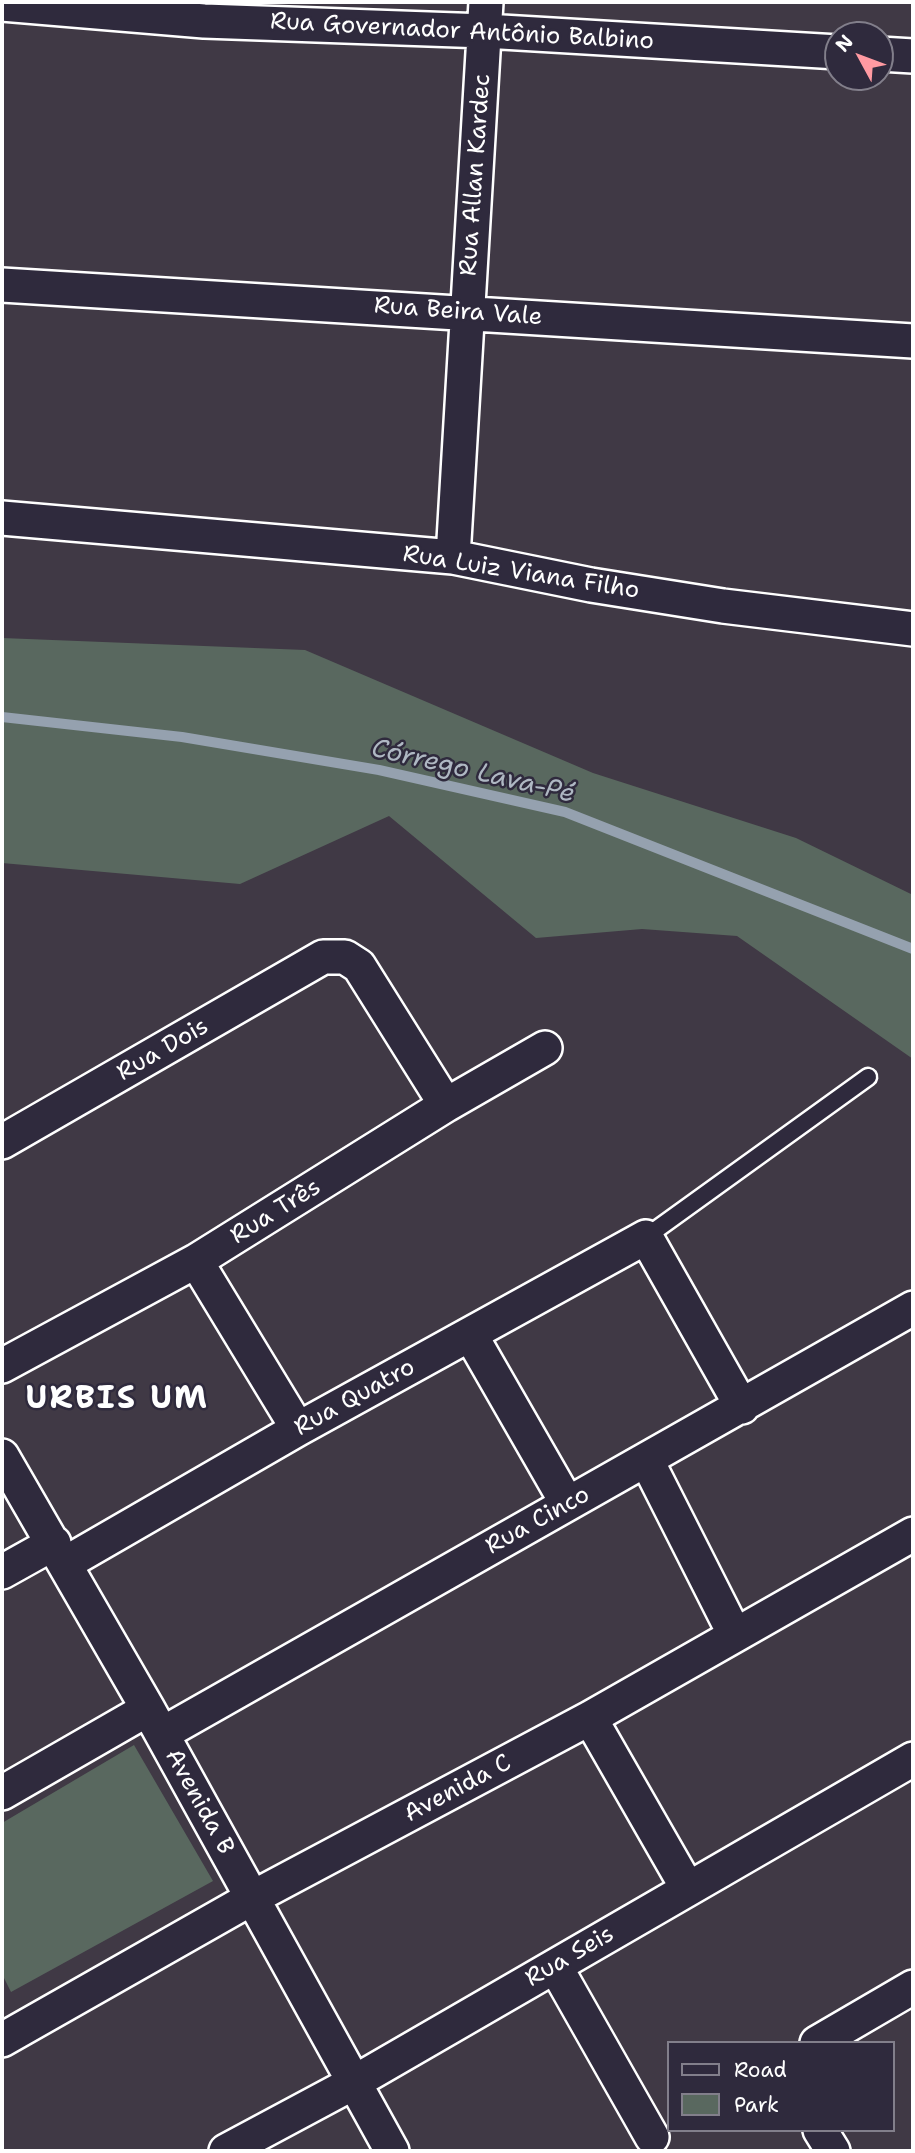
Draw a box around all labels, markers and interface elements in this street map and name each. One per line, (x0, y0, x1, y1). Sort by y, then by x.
street label: Rua Governador Antônio Balbino (269, 8, 655, 56)
north arrow (824, 21, 894, 91)
text: N (830, 29, 859, 57)
street label: Rua Allan Kardec (455, 73, 497, 277)
street label: Rua Beira Vale (373, 292, 543, 332)
street label: Rua Luiz Viana Filho (401, 540, 641, 606)
water label: Córrego Lava-Pé (368, 733, 578, 811)
street label: Rua Dois (112, 1012, 214, 1088)
street label: Rua Três (226, 1173, 326, 1251)
street label: Rua Quatro (290, 1353, 420, 1443)
district label: URBIS UM (26, 1381, 208, 1419)
street label: Rua Cinco (481, 1481, 595, 1561)
street label: Avenida B (158, 1744, 240, 1860)
street label: Avenida C (400, 1749, 516, 1829)
street label: Rua Seis (521, 1920, 619, 1994)
legend (666, 2041, 894, 2132)
text: Road (734, 2056, 787, 2084)
text: Park (734, 2091, 779, 2119)

